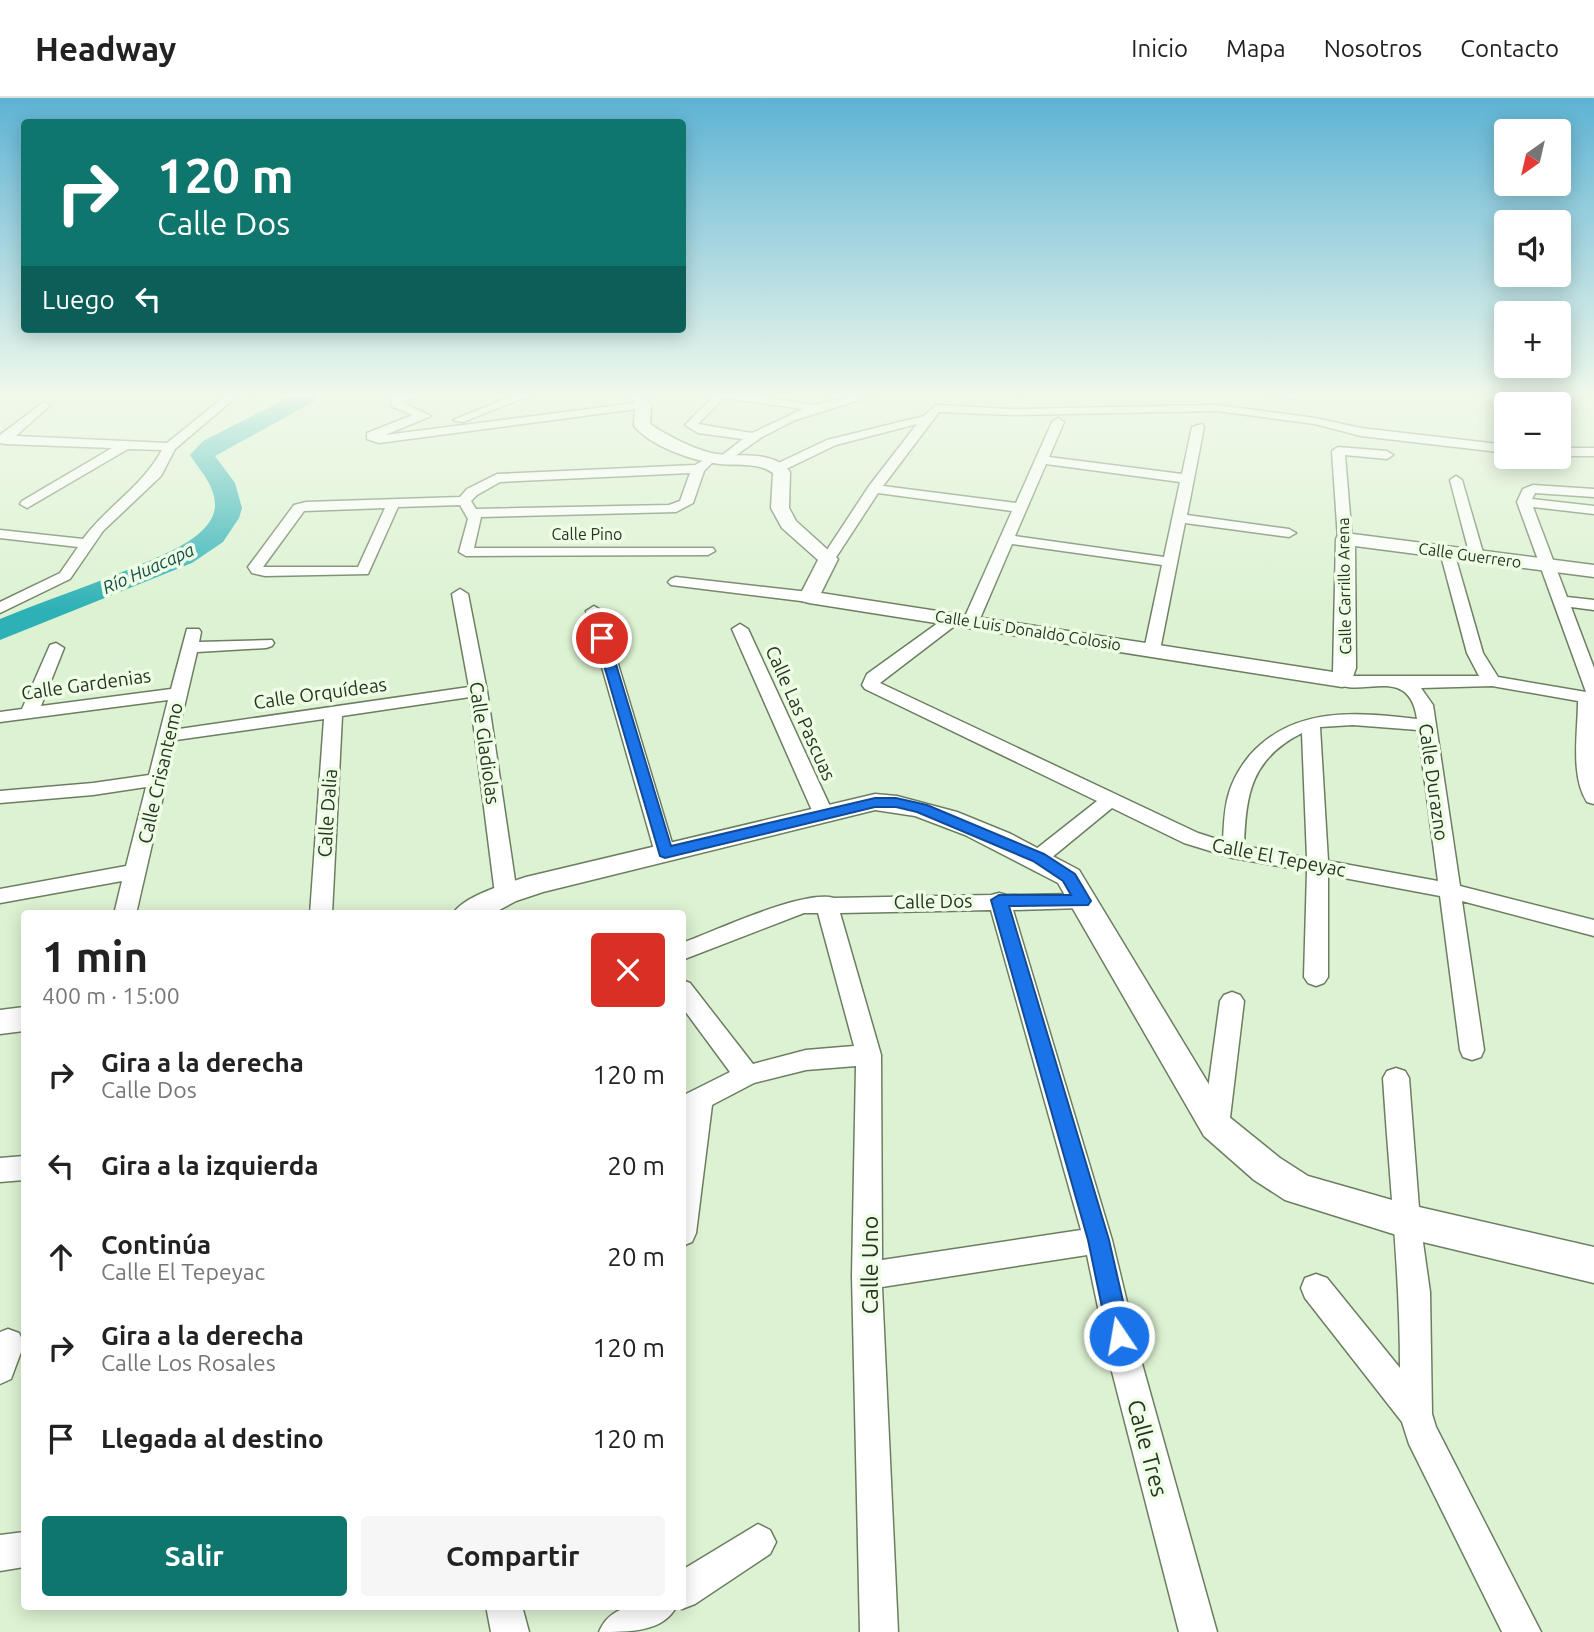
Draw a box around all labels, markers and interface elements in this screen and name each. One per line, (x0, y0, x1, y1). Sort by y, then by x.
text: Headway (35, 30, 176, 67)
text: Inicio (1131, 35, 1188, 62)
text: Mapa (1226, 35, 1286, 62)
text: Nosotros (1324, 35, 1422, 62)
text: Contacto (1460, 35, 1559, 62)
north arrow (1494, 119, 1572, 196)
map controls (1494, 119, 1571, 469)
icon: right (42, 147, 133, 238)
text: 120 m (157, 147, 294, 202)
text: Calle Dos (157, 205, 290, 241)
button: sound (1494, 210, 1571, 287)
icon: left (129, 280, 167, 318)
text: Luego (42, 285, 115, 314)
button: + (1494, 301, 1571, 378)
button: − (1494, 392, 1571, 469)
street label: Calle Carrillo Arena (1334, 517, 1354, 655)
street label: Calle Pino (552, 525, 622, 543)
water label: Río Huacapa (99, 539, 197, 597)
street label: Calle Guerrero (1417, 539, 1523, 571)
street label: Calle Luis Donaldo Colosio (934, 606, 1122, 654)
pin (572, 608, 632, 668)
icon: arrive (583, 619, 621, 657)
street label: Calle Las Pascuas (761, 642, 841, 784)
street label: Calle Gardenias (20, 664, 152, 704)
street label: Calle Orquídeas (252, 673, 388, 713)
street label: Calle Gladiolas (466, 680, 504, 806)
street label: Calle Crisantemo (133, 700, 187, 846)
street label: Calle Durazno (1415, 722, 1453, 842)
street label: Calle Dalia (313, 768, 341, 858)
street label: Calle El Tepeyac (1210, 833, 1348, 881)
street label: Calle Dos (893, 889, 973, 913)
text: 1 min (42, 933, 148, 980)
button: close (591, 933, 665, 1007)
text: 400 m · 15:00 (42, 983, 180, 1008)
text: Gira a la derecha (101, 1048, 304, 1077)
icon: right (42, 1056, 80, 1094)
text: 120 m (593, 1060, 665, 1089)
text: Calle Dos (101, 1077, 197, 1102)
icon: left (42, 1147, 80, 1185)
text: Gira a la izquierda (101, 1151, 319, 1180)
text: 20 m (607, 1151, 665, 1180)
street label: Calle Uno (857, 1216, 882, 1314)
text: Continúa (101, 1230, 211, 1259)
icon: ahead (42, 1238, 80, 1276)
text: 20 m (607, 1242, 665, 1271)
text: Calle El Tepeyac (101, 1259, 265, 1284)
position arrow (1082, 1299, 1156, 1373)
text: Gira a la derecha (101, 1321, 304, 1350)
icon: right (42, 1329, 80, 1367)
text: 120 m (593, 1333, 665, 1362)
text: Calle Los Rosales (101, 1350, 276, 1375)
street label: Calle Tres (1123, 1397, 1173, 1499)
icon: arrive (42, 1420, 80, 1458)
text: Llegada al destino (101, 1424, 324, 1453)
text: 120 m (593, 1424, 665, 1453)
button: Salir (42, 1516, 347, 1596)
button: Compartir (361, 1516, 665, 1596)

